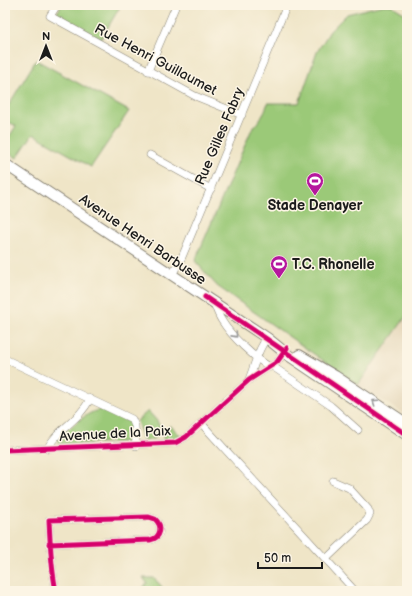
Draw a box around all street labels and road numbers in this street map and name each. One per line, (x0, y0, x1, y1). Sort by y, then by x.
street label: Rue Henri Guillaumet (92, 20, 220, 99)
street label: Rue Gilles Fabry (191, 84, 248, 188)
street label: Avenue Henri Barbusse (76, 191, 209, 288)
street label: Avenue de la Paix (59, 422, 172, 445)

